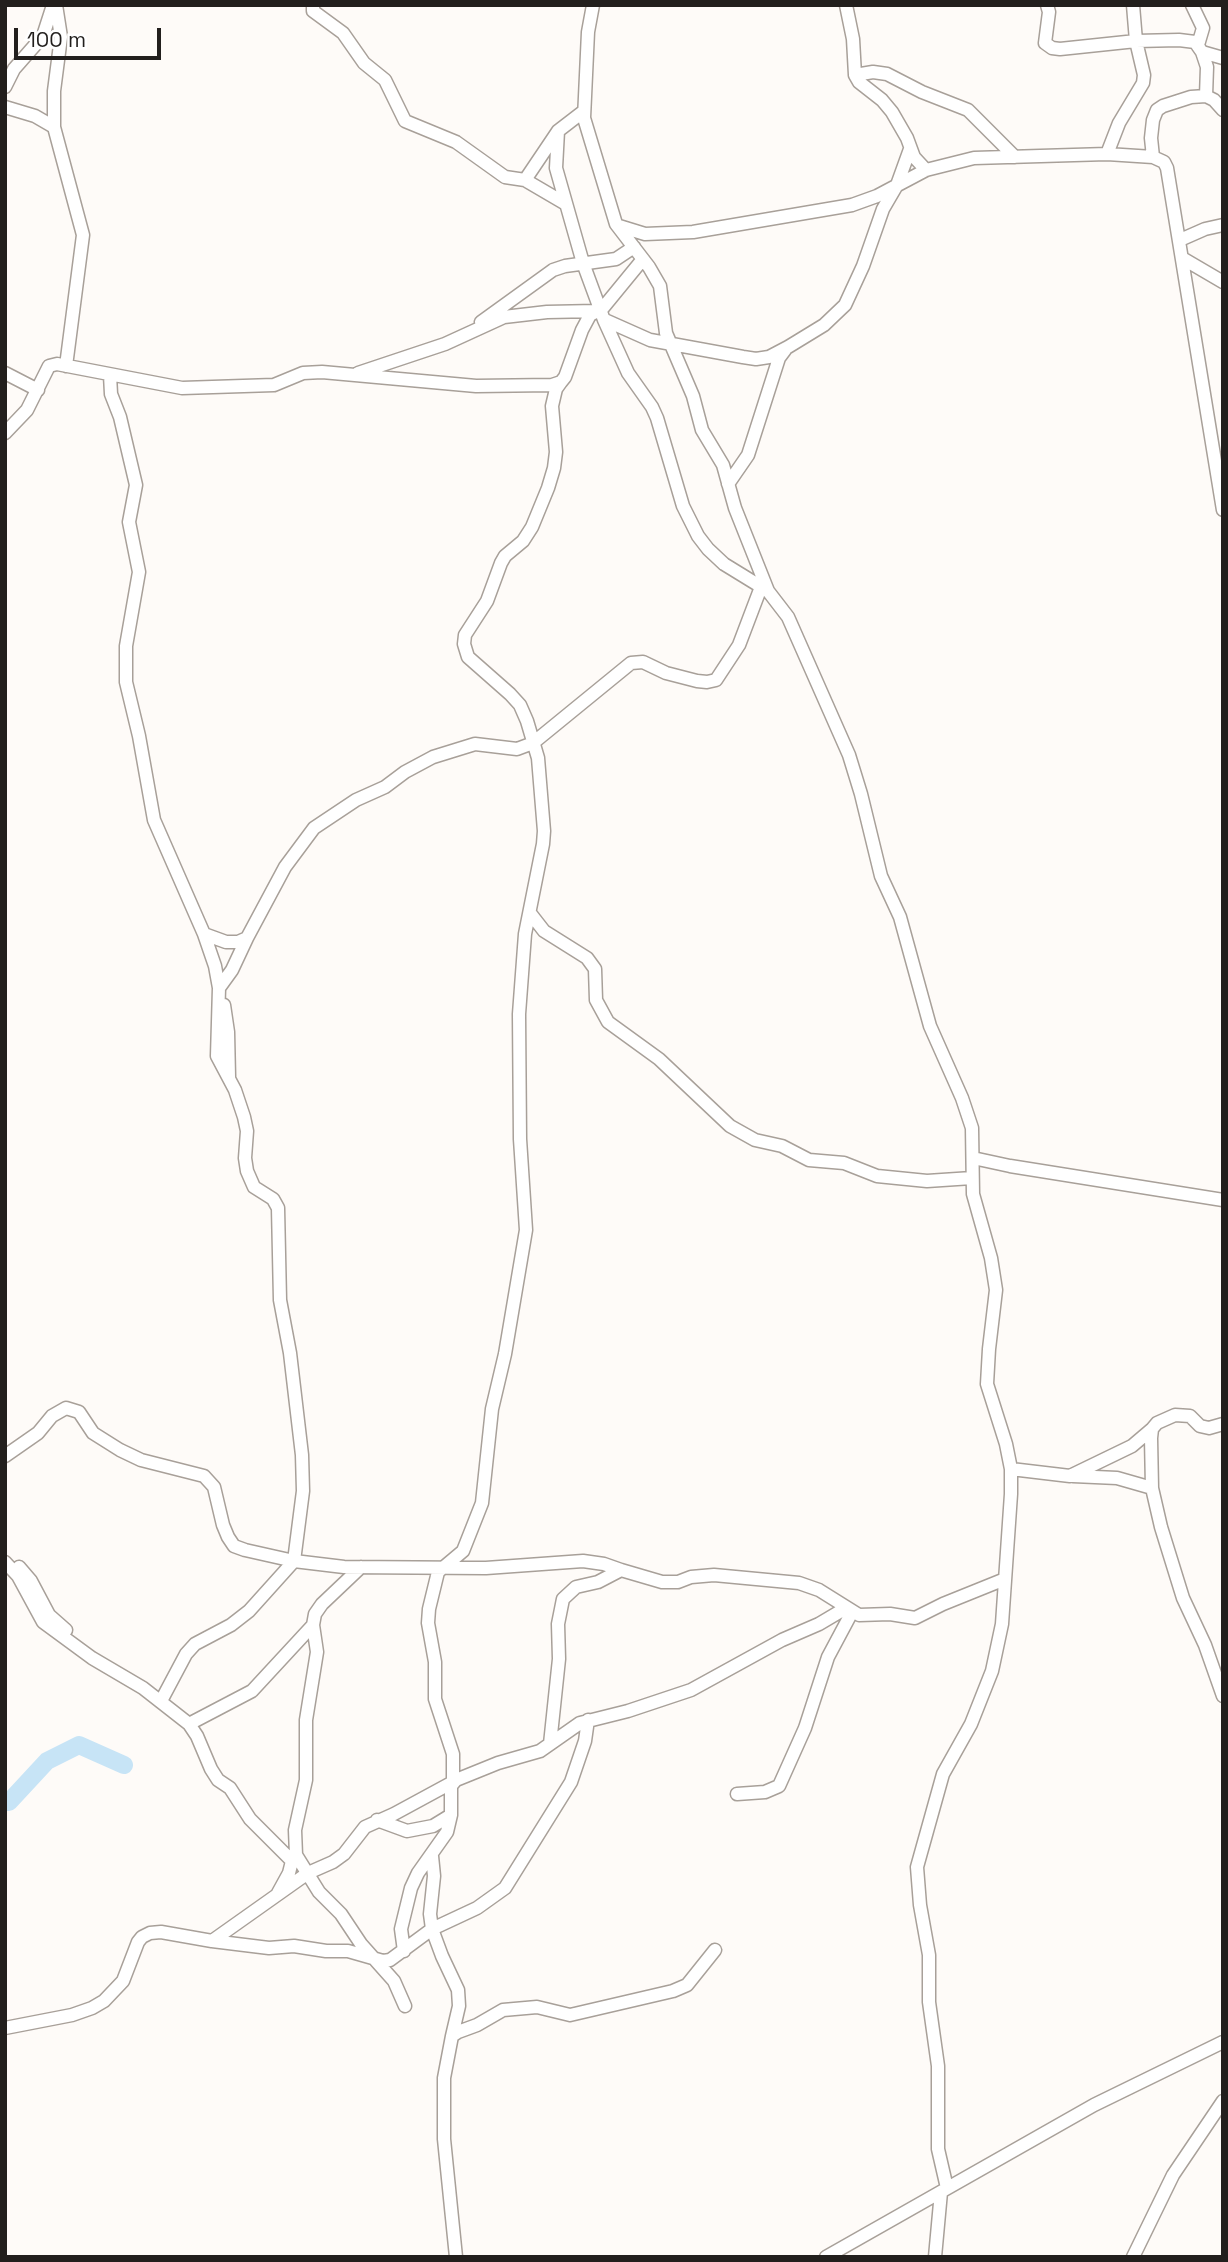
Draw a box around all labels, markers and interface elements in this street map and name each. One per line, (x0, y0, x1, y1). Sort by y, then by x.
scale bar (18, 14, 164, 58)
text: 100 m (27, 26, 86, 53)

